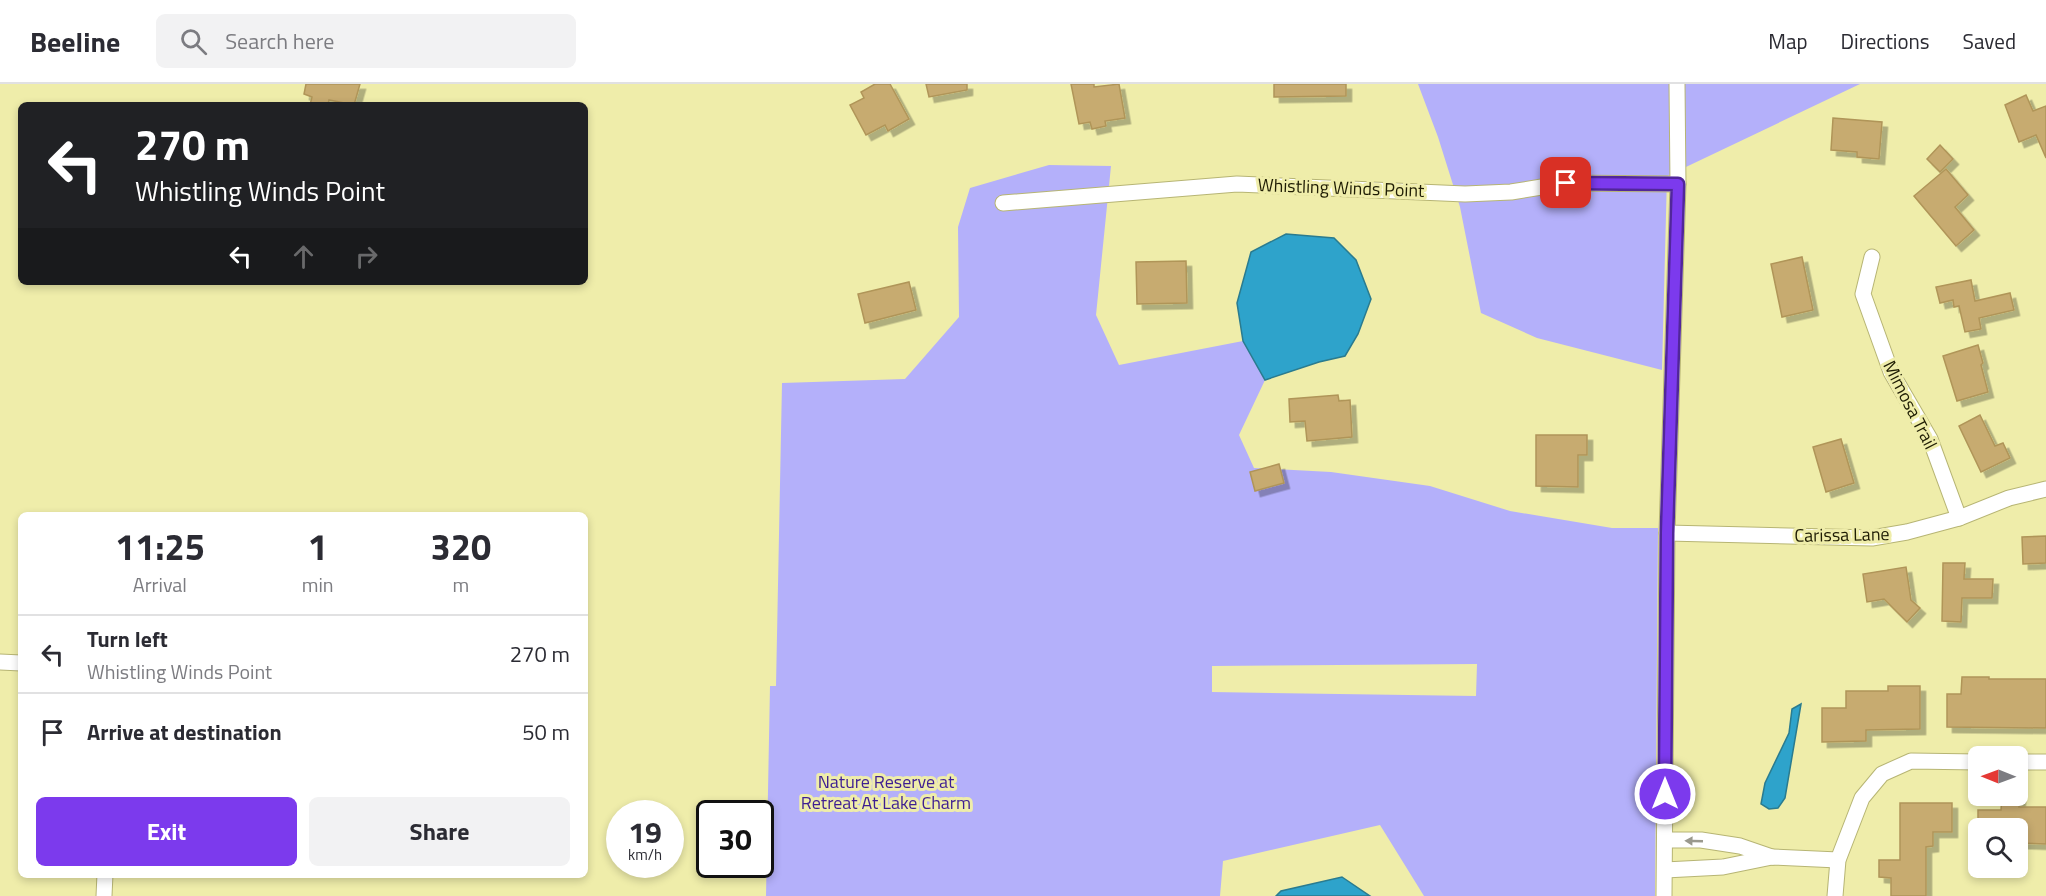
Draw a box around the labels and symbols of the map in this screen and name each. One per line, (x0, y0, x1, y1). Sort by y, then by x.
pin (1540, 157, 1591, 208)
street label: Whistling Winds Point (1257, 171, 1425, 204)
street label: Mimosa Trail (1877, 356, 1944, 454)
street label: Carissa Lane (1794, 520, 1890, 549)
north arrow (1968, 746, 2028, 806)
position arrow (1633, 762, 1697, 826)
park label: Nature Reserve at Retreat At Lake Charm (801, 768, 971, 816)
speed limit sign: 30 (696, 800, 774, 878)
one-way arrow (1685, 836, 1704, 845)

